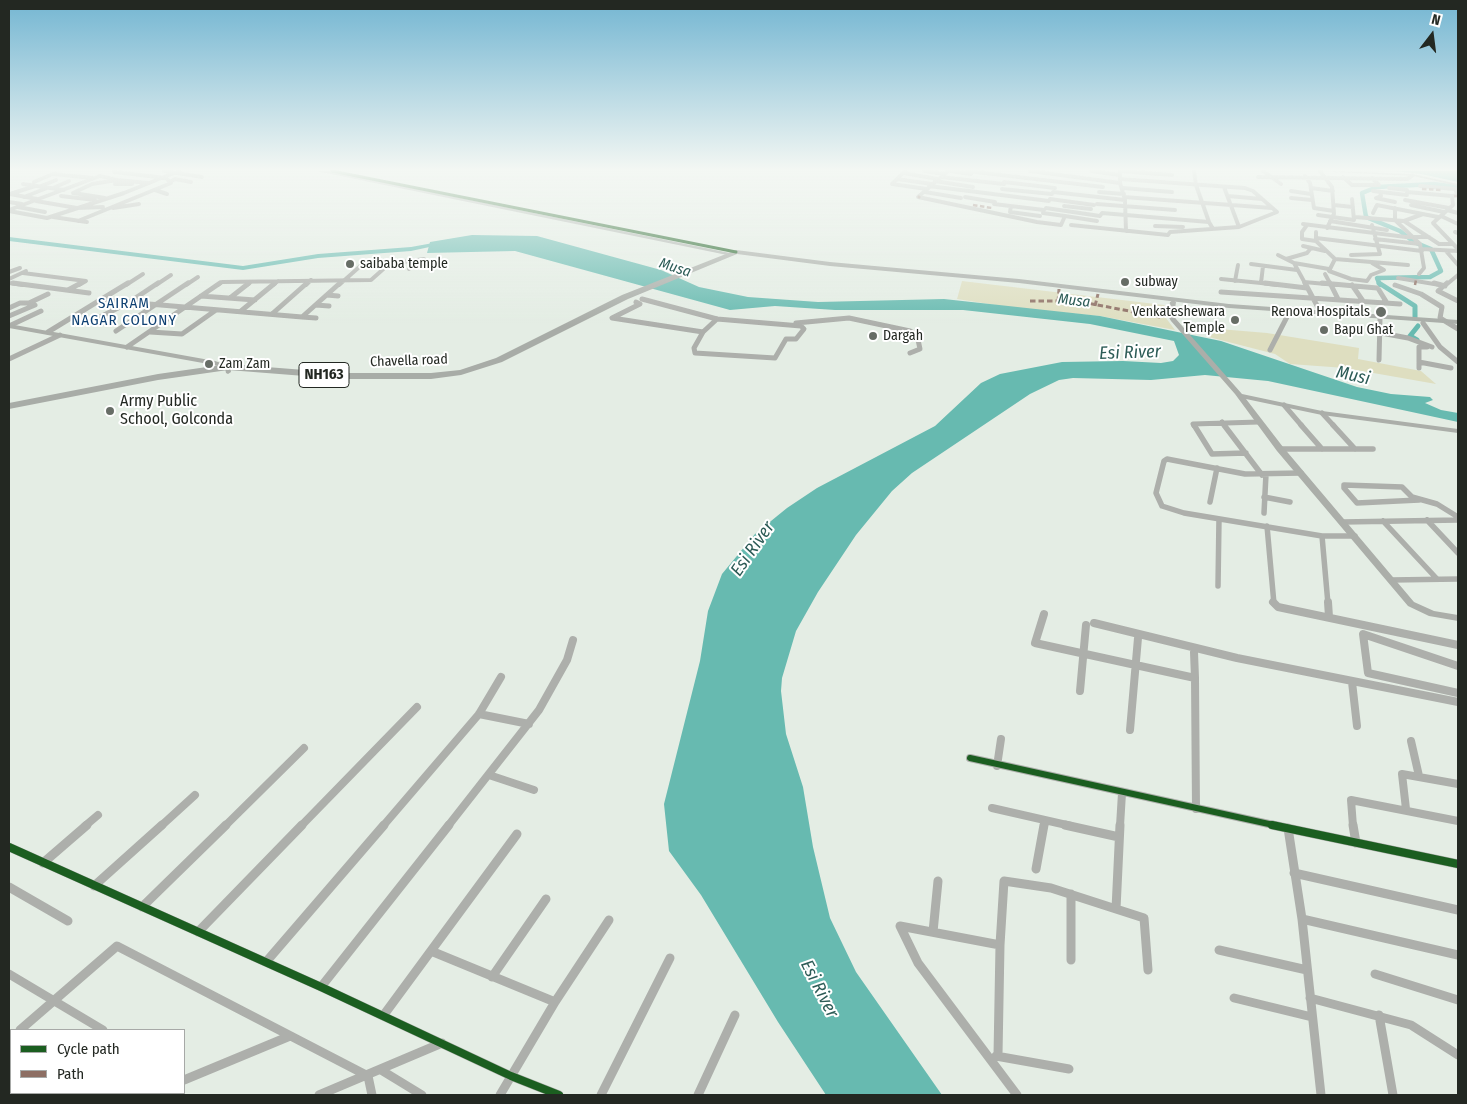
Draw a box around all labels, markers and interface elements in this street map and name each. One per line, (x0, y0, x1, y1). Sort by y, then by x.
north arrow (1407, 10, 1457, 60)
text: N (1430, 11, 1442, 29)
water label: Musa (657, 254, 693, 282)
place label: saibaba temple (360, 256, 448, 272)
marker: saibaba temple (344, 258, 356, 270)
place label: subway (1135, 274, 1178, 290)
marker: subway (1119, 276, 1131, 288)
water label: Musa (1057, 290, 1091, 312)
district label: SAIRAM NAGAR COLONY (70, 295, 178, 330)
place label: Venkateshewara Temple (1132, 304, 1225, 336)
place label: Renova Hospitals (1271, 304, 1370, 320)
marker: Renova Hospitals (1374, 305, 1388, 319)
marker: Venkateshewara Temple (1229, 314, 1241, 326)
place label: Bapu Ghat (1334, 322, 1393, 338)
marker: Bapu Ghat (1318, 324, 1330, 336)
place label: Dargah (883, 328, 923, 344)
marker: Dargah (867, 330, 879, 342)
water label: Esi River (1099, 341, 1161, 365)
street label: Chavella road (370, 351, 448, 371)
place label: Zam Zam (219, 356, 270, 372)
marker: Zam Zam (203, 358, 215, 370)
road number: NH163 (299, 362, 349, 388)
water label: Musi (1334, 362, 1372, 390)
place label: Army Public School, Golconda (120, 392, 233, 430)
marker: Army Public School, Golconda (104, 405, 116, 417)
water label: Esi River (726, 518, 780, 580)
water label: Esi River (795, 957, 843, 1021)
legend (10, 1029, 185, 1094)
text: Cycle path (57, 1040, 120, 1058)
text: Path (57, 1065, 84, 1083)

